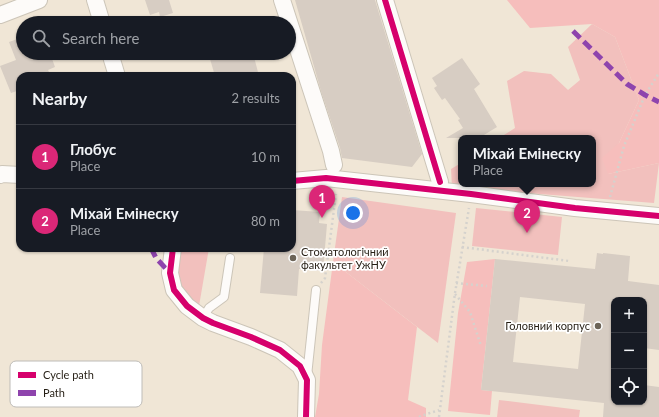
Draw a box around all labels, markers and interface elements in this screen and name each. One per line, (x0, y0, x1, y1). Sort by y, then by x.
search box (16, 16, 296, 60)
icon: search (30, 27, 52, 49)
text: Search here (62, 29, 139, 47)
text: Nearby (32, 88, 87, 109)
text: 2 results (232, 90, 280, 106)
popup (458, 135, 596, 187)
text: Глобус (70, 140, 116, 158)
text: Міхай Емінеску (473, 144, 581, 162)
text: 1 (41, 149, 49, 165)
text: 10 m (251, 149, 280, 165)
text: Place (70, 158, 100, 174)
text: Place (473, 162, 503, 178)
pin: 1 (309, 185, 335, 218)
pin: 2 (514, 200, 540, 233)
your location (343, 203, 363, 223)
text: Міхай Емінеску (70, 204, 179, 222)
text: 2 (41, 213, 49, 229)
text: 80 m (251, 213, 280, 229)
text: Place (70, 222, 100, 238)
place label: Стоматологічний факультет УжНУ (301, 245, 389, 271)
marker: Стоматологічний факультет УжНУ (288, 253, 298, 263)
map controls (611, 297, 647, 405)
button: + (611, 297, 647, 333)
place label: Головний корпус (505, 319, 590, 332)
marker: Головний корпус (593, 321, 603, 331)
button: − (611, 333, 647, 369)
legend (10, 361, 142, 407)
text: Cycle path (43, 368, 94, 381)
button: locate (611, 369, 647, 405)
text: Path (43, 386, 65, 399)

